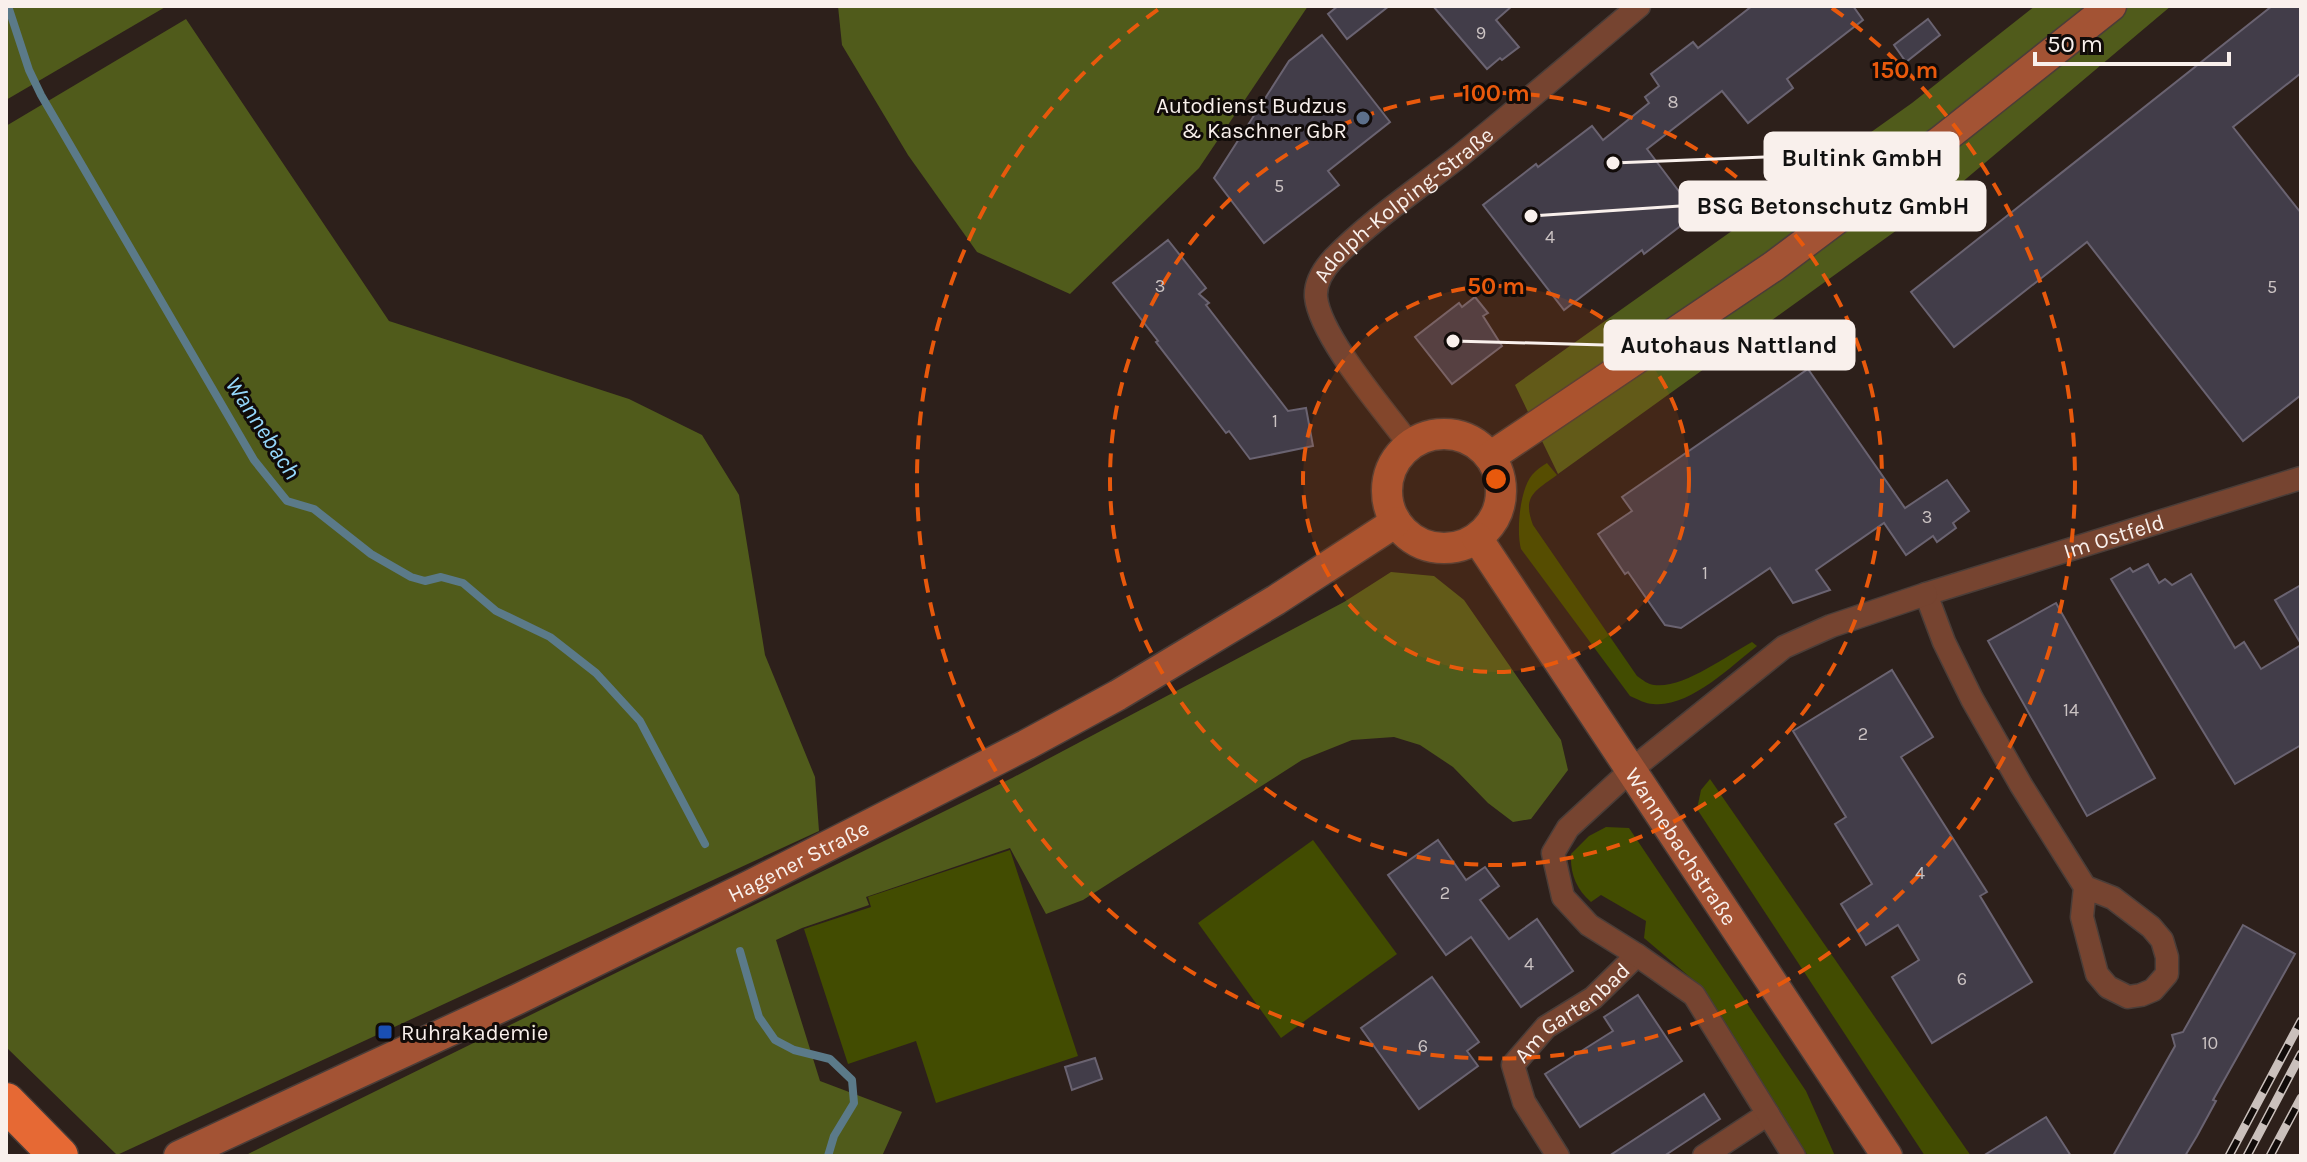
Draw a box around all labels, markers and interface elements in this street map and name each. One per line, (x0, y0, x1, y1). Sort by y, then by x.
scale bar (2035, 16, 2229, 66)
house number: 9 (1476, 22, 1486, 44)
text: 50 m (2047, 30, 2103, 58)
text: 150 m (1872, 56, 1938, 84)
text: 100 m (1462, 79, 1530, 107)
house number: 8 (1667, 91, 1679, 113)
place label: Autodienst Budzus & Kaschner GbR (1156, 93, 1347, 144)
marker: Autodienst Budzus & Kaschner GbR (1354, 109, 1372, 127)
street label: Adolph-Kolping-Straße (1308, 122, 1499, 287)
callout: Bultink GmbH (1765, 133, 1958, 181)
text: Bultink GmbH (1781, 144, 1943, 172)
house number: 5 (1274, 175, 1284, 197)
callout: BSG Betonschutz GmbH (1680, 182, 1985, 230)
text: BSG Betonschutz GmbH (1697, 192, 1969, 220)
house number: 4 (1545, 226, 1555, 248)
text: 50 m (1467, 272, 1525, 300)
house number: 3 (1155, 275, 1165, 297)
house number: 5 (2267, 276, 2277, 298)
callout: Autohaus Nattland (1605, 321, 1854, 369)
text: Autohaus Nattland (1620, 331, 1838, 359)
water label: Wannebach (219, 371, 307, 485)
house number: 1 (1272, 410, 1278, 432)
centre of rings (1482, 465, 1510, 493)
house number: 3 (1922, 506, 1932, 528)
street label: Im Ostfeld (2060, 509, 2167, 565)
house number: 1 (1702, 562, 1708, 584)
house number: 14 (2063, 699, 2079, 721)
house number: 2 (1858, 723, 1868, 745)
street label: Wannebachstraße (1619, 763, 1742, 931)
street label: Hagener Straße (724, 815, 874, 908)
house number: 4 (1915, 862, 1925, 884)
house number: 2 (1440, 882, 1450, 904)
house number: 4 (1524, 953, 1534, 975)
street label: Am Gartenbad (1509, 957, 1636, 1068)
house number: 6 (1957, 968, 1967, 990)
place label: Ruhrakademie (401, 1020, 548, 1046)
marker: Ruhrakademie (376, 1023, 394, 1041)
house number: 10 (2202, 1032, 2218, 1054)
house number: 6 (1418, 1035, 1428, 1057)

